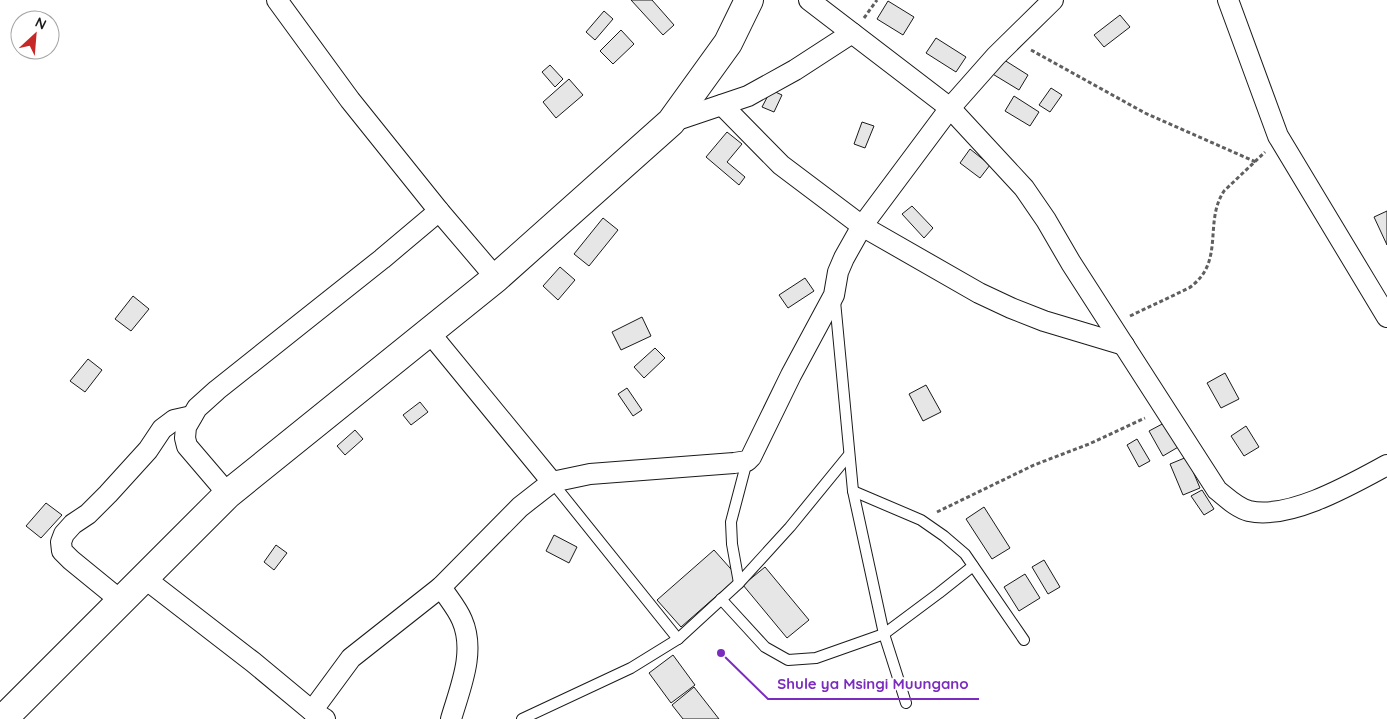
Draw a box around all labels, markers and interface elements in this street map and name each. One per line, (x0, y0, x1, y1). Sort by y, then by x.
north arrow (10, 10, 60, 60)
text: N (32, 13, 49, 34)
callout: Shule ya Msingi Muungano (768, 669, 979, 699)
text: Shule ya Msingi Muungano (777, 674, 969, 693)

